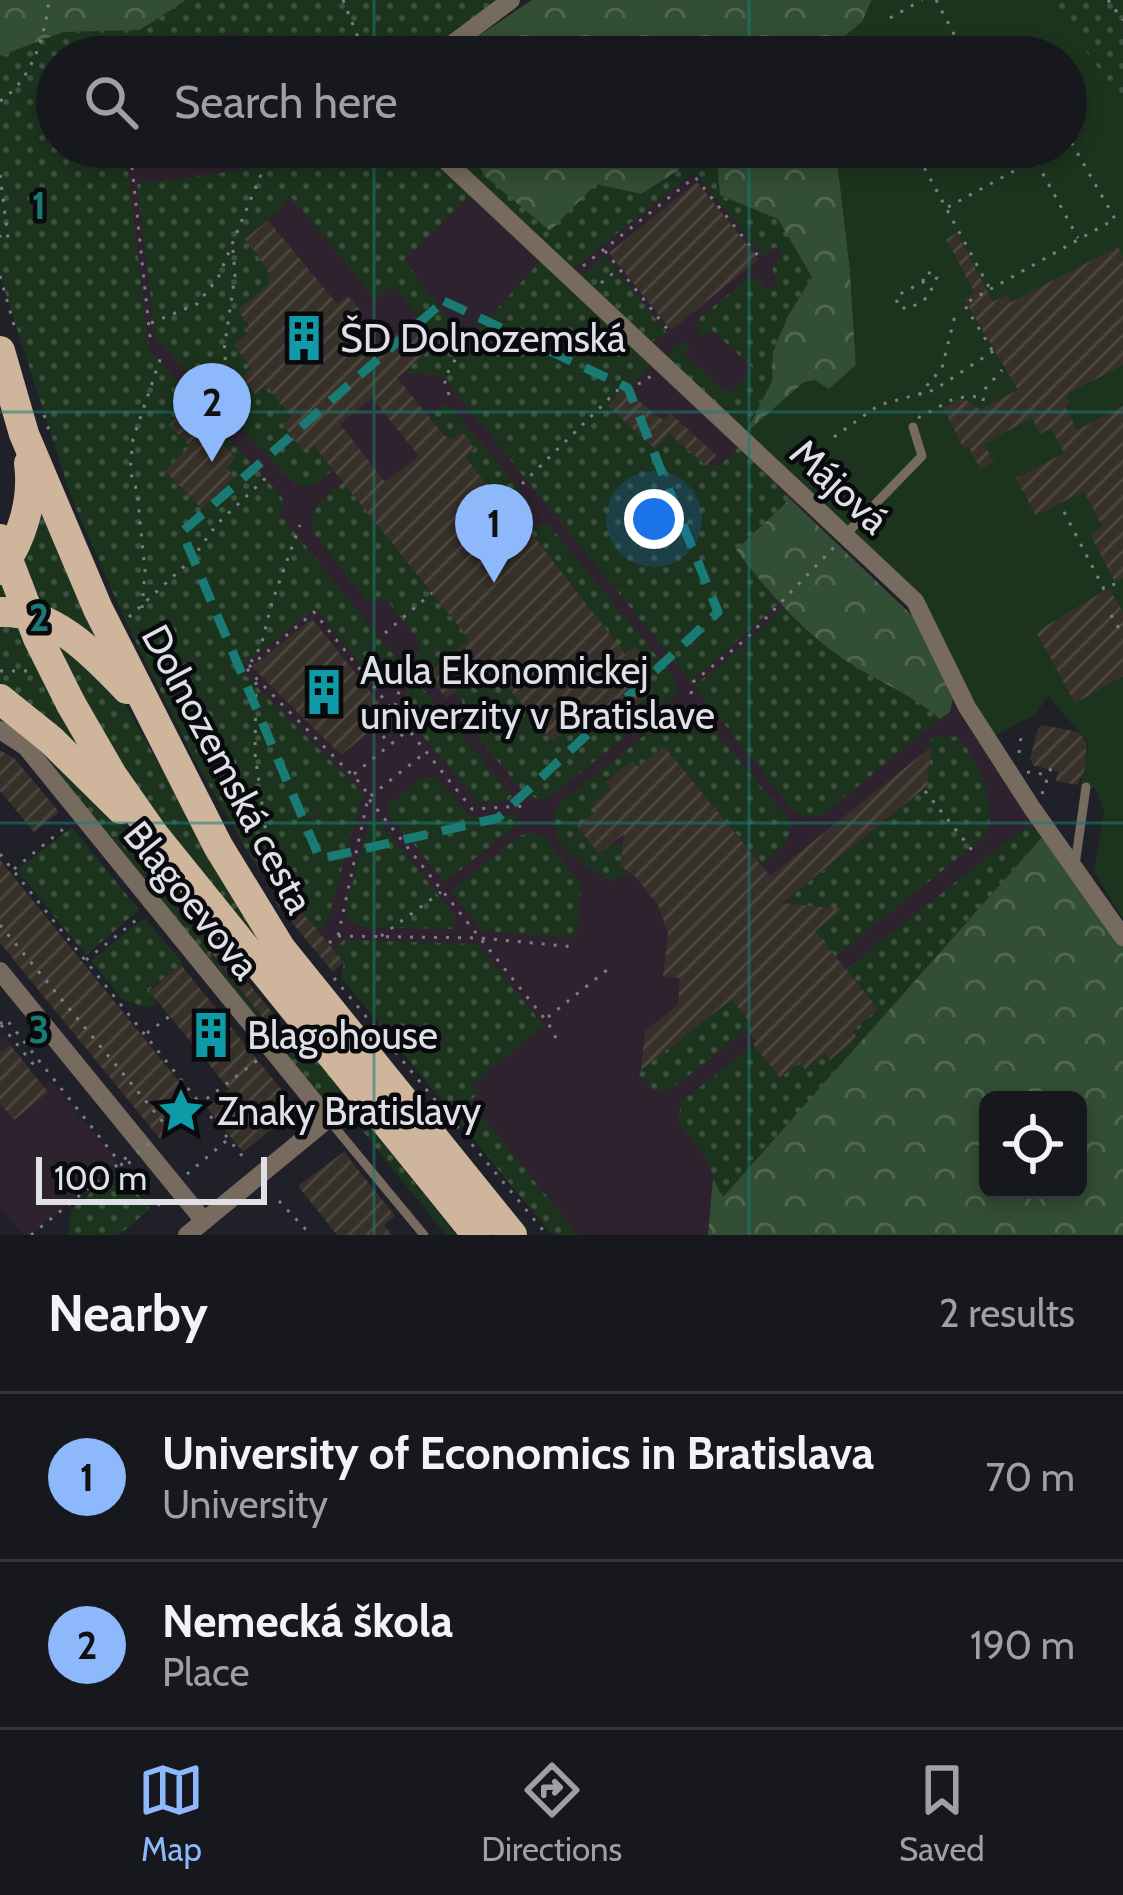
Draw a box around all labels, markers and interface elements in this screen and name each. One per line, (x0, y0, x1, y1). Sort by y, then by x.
search box (36, 36, 1087, 168)
icon: search (78, 69, 144, 135)
text: Search here (174, 75, 398, 129)
text: 1 (32, 181, 46, 229)
building icon: ŠD Dolnozemská (279, 313, 329, 363)
place label: ŠD Dolnozemská (340, 314, 626, 362)
pin: 2 (173, 363, 251, 462)
street label: Májová (781, 428, 899, 544)
pin: 1 (455, 484, 533, 583)
your location (624, 489, 684, 549)
text: 2 (29, 593, 49, 641)
street label: Dolnozemská cesta (132, 616, 324, 922)
place label: Aula Ekonomickej univerzity v Bratislave (360, 646, 715, 739)
building icon: Aula Ekonomickej univerzity v Bratislave (299, 667, 349, 717)
street label: Blagoevova (114, 811, 270, 989)
text: 3 (28, 1005, 50, 1053)
building icon: Blagohouse (186, 1010, 236, 1060)
place label: Blagohouse (247, 1011, 438, 1059)
place icon: Znaky Bratislavy (156, 1086, 206, 1136)
place label: Znaky Bratislavy (217, 1087, 481, 1135)
map controls (979, 1091, 1087, 1199)
button: locate (979, 1091, 1087, 1199)
scale bar (36, 1151, 267, 1204)
text: 100 m (54, 1158, 147, 1198)
text: Nearby (48, 1282, 208, 1344)
text: 2 results (939, 1289, 1075, 1337)
text: University of Economics in Bratislava (162, 1426, 874, 1480)
text: 1 (80, 1453, 94, 1501)
text: 70 m (986, 1453, 1075, 1501)
text: University (162, 1480, 328, 1528)
text: Nemecká škola (162, 1594, 453, 1648)
text: 2 (77, 1621, 97, 1669)
text: 190 m (970, 1621, 1075, 1669)
text: Place (162, 1648, 249, 1696)
tab: Map (138, 1757, 204, 1869)
tab: Directions (481, 1757, 622, 1869)
tab: Saved (899, 1757, 985, 1869)

